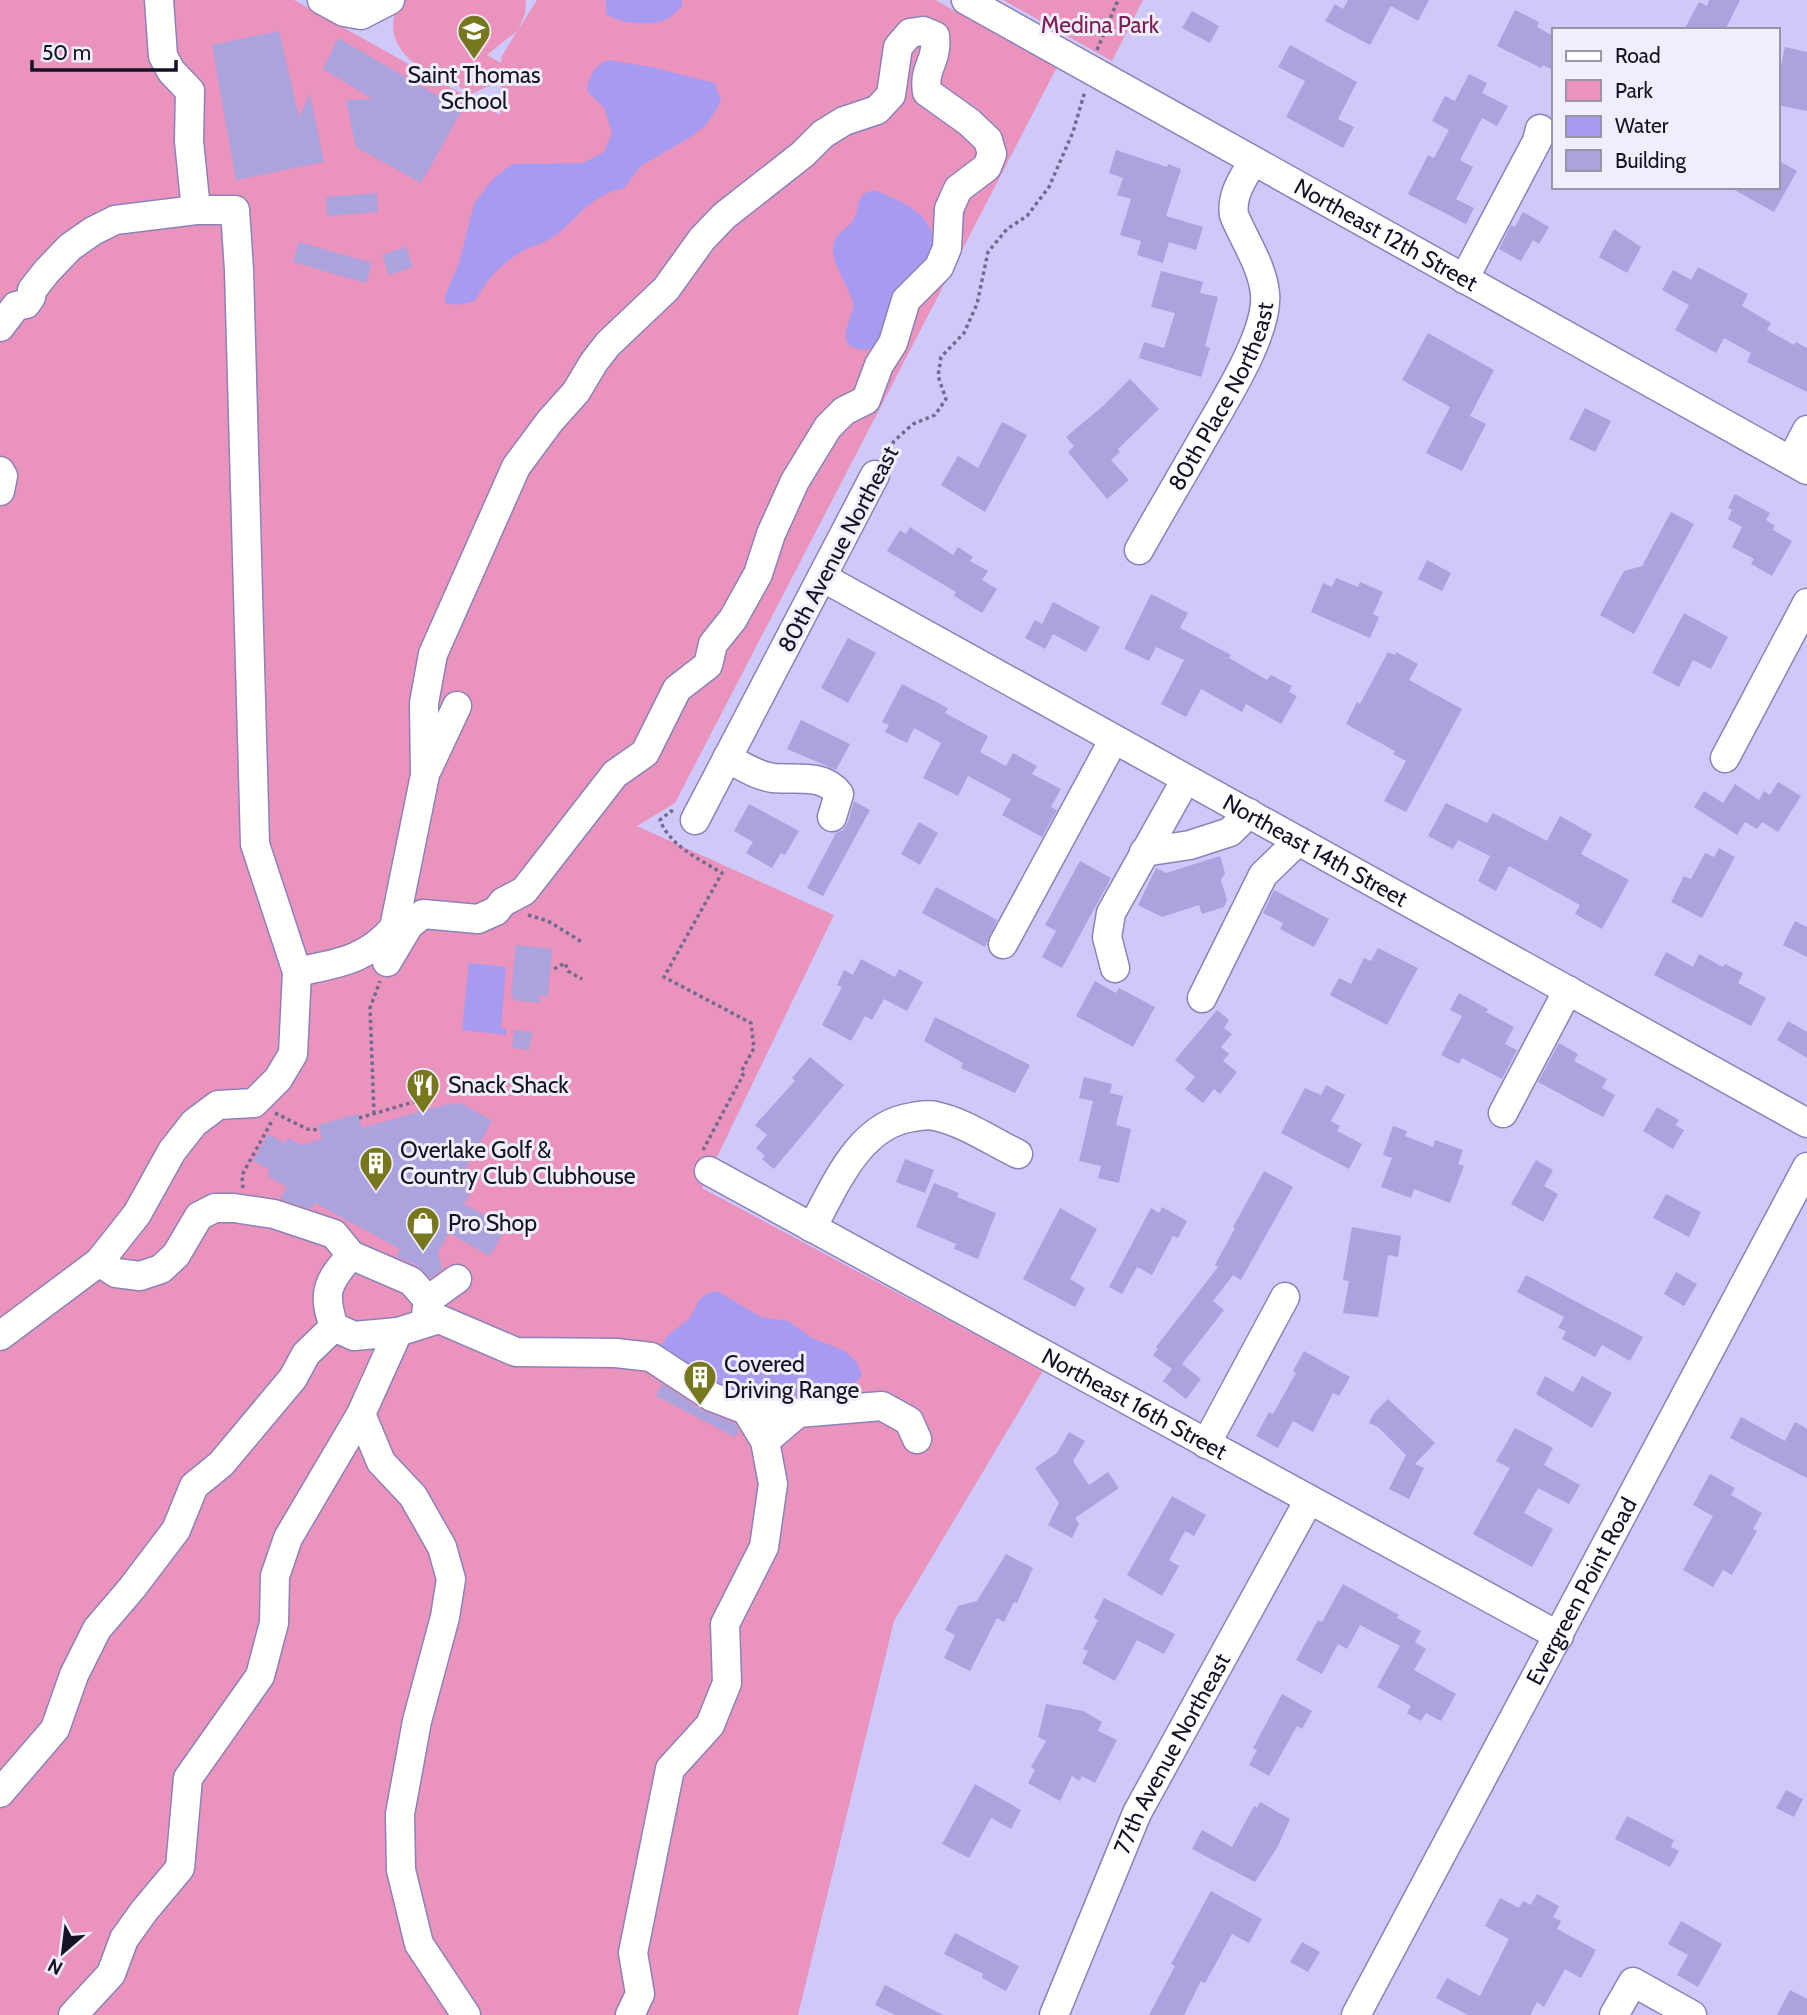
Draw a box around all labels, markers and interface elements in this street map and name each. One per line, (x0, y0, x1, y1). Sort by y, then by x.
park label: Medina Park (1041, 11, 1160, 39)
school or university icon: Saint Thomas School (455, 12, 493, 61)
scale bar (32, 28, 175, 72)
legend (1552, 28, 1779, 189)
text: 50 m (42, 40, 91, 65)
text: Road (1615, 43, 1661, 68)
place label: Saint Thomas School (408, 61, 540, 115)
text: Park (1615, 78, 1653, 103)
text: Water (1615, 113, 1669, 138)
text: Building (1615, 148, 1687, 173)
street label: Northeast 12th Street (1289, 172, 1483, 297)
street label: 80th Place Northeast (1162, 301, 1279, 496)
street label: 80th Avenue Northeast (772, 441, 904, 657)
street label: Northeast 14th Street (1218, 788, 1413, 913)
restaurant icon: Snack Shack (404, 1066, 442, 1115)
place label: Snack Shack (448, 1071, 569, 1099)
place label: Overlake Golf & Country Club Clubhouse (400, 1136, 636, 1190)
building icon: Overlake Golf & Country Club Clubhouse (357, 1144, 395, 1193)
shop icon: Pro Shop (404, 1204, 442, 1253)
place label: Pro Shop (448, 1209, 537, 1237)
street label: Northeast 16th Street (1037, 1342, 1232, 1466)
place label: Covered Driving Range (724, 1350, 859, 1404)
building icon: Covered Driving Range (681, 1358, 719, 1407)
street label: Evergreen Point Road (1520, 1493, 1643, 1690)
street label: 77th Avenue Northeast (1108, 1648, 1236, 1858)
north arrow (28, 1917, 98, 1987)
text: N (44, 1953, 67, 1980)

